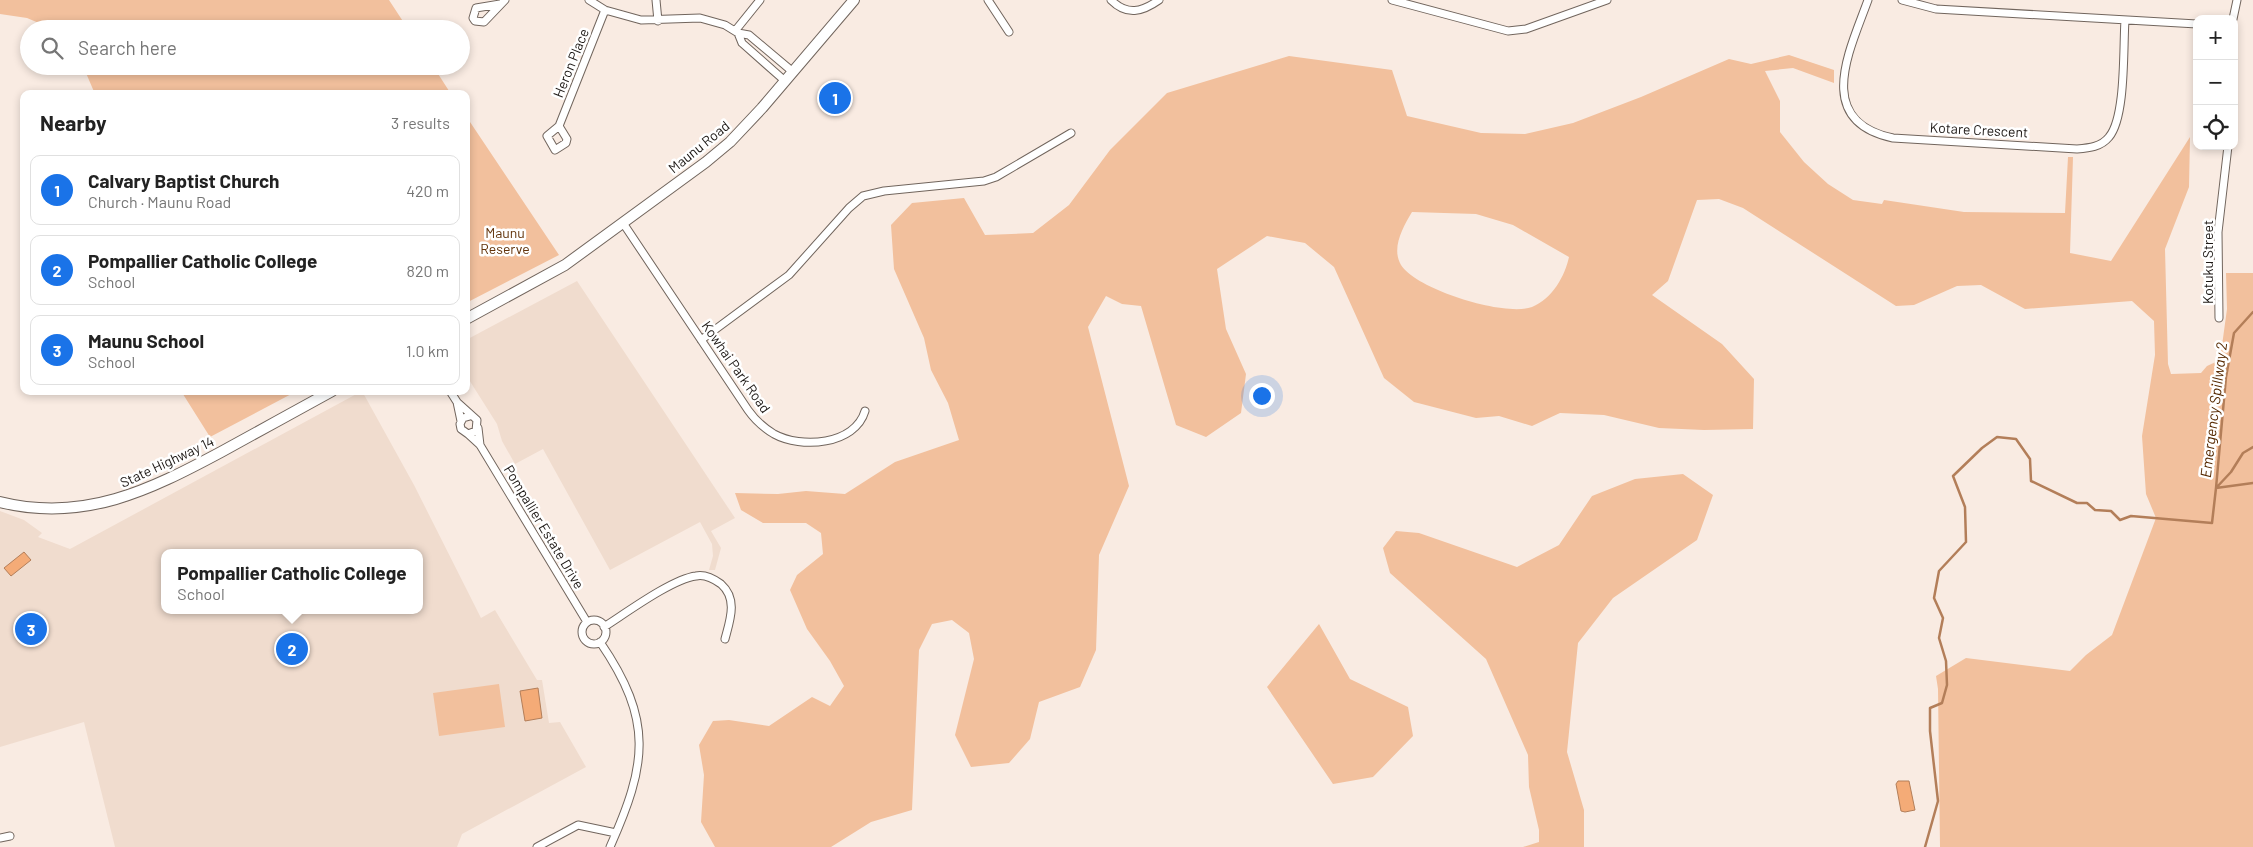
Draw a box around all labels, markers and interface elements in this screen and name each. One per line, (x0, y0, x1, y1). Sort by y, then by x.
map controls (2193, 15, 2238, 150)
button: + (2193, 15, 2238, 60)
search box (20, 20, 470, 75)
street label: Heron Place (549, 26, 592, 100)
icon: search (38, 34, 66, 62)
text: Search here (78, 36, 177, 59)
button: − (2193, 60, 2238, 105)
pin: 1 (819, 79, 851, 117)
button: locate (2193, 105, 2238, 150)
text: Nearby (40, 110, 106, 135)
text: 3 results (391, 113, 450, 132)
street label: Maunu Road (665, 117, 733, 176)
street label: Kotare Crescent (1929, 118, 2029, 141)
text: Calvary Baptist Church (88, 169, 280, 192)
text: 1 (54, 181, 60, 200)
text: 420 m (406, 181, 449, 200)
text: Church · Maunu Road (88, 192, 231, 211)
street label: Kotuku Street (2199, 220, 2216, 304)
park label: Maunu Reserve (480, 224, 530, 257)
text: Pompallier Catholic College (88, 249, 317, 272)
text: 2 (53, 261, 61, 280)
text: 820 m (407, 261, 449, 280)
text: School (88, 272, 135, 291)
street label: Kowhai Park Road (698, 318, 774, 416)
text: Maunu School (88, 329, 204, 352)
text: 3 (53, 341, 61, 360)
text: 1.0 km (406, 341, 449, 360)
water label: Emergency Spillway 2 (2196, 341, 2230, 479)
text: School (88, 352, 135, 371)
your location (1249, 383, 1275, 409)
street label: State Highway 14 (117, 432, 217, 491)
street label: Pompallier Estate Drive (501, 462, 588, 592)
popup (161, 549, 423, 614)
text: Pompallier Catholic College (177, 561, 407, 584)
text: School (177, 584, 225, 603)
pin: 3 (15, 610, 47, 648)
pin: 2 (276, 630, 308, 668)

